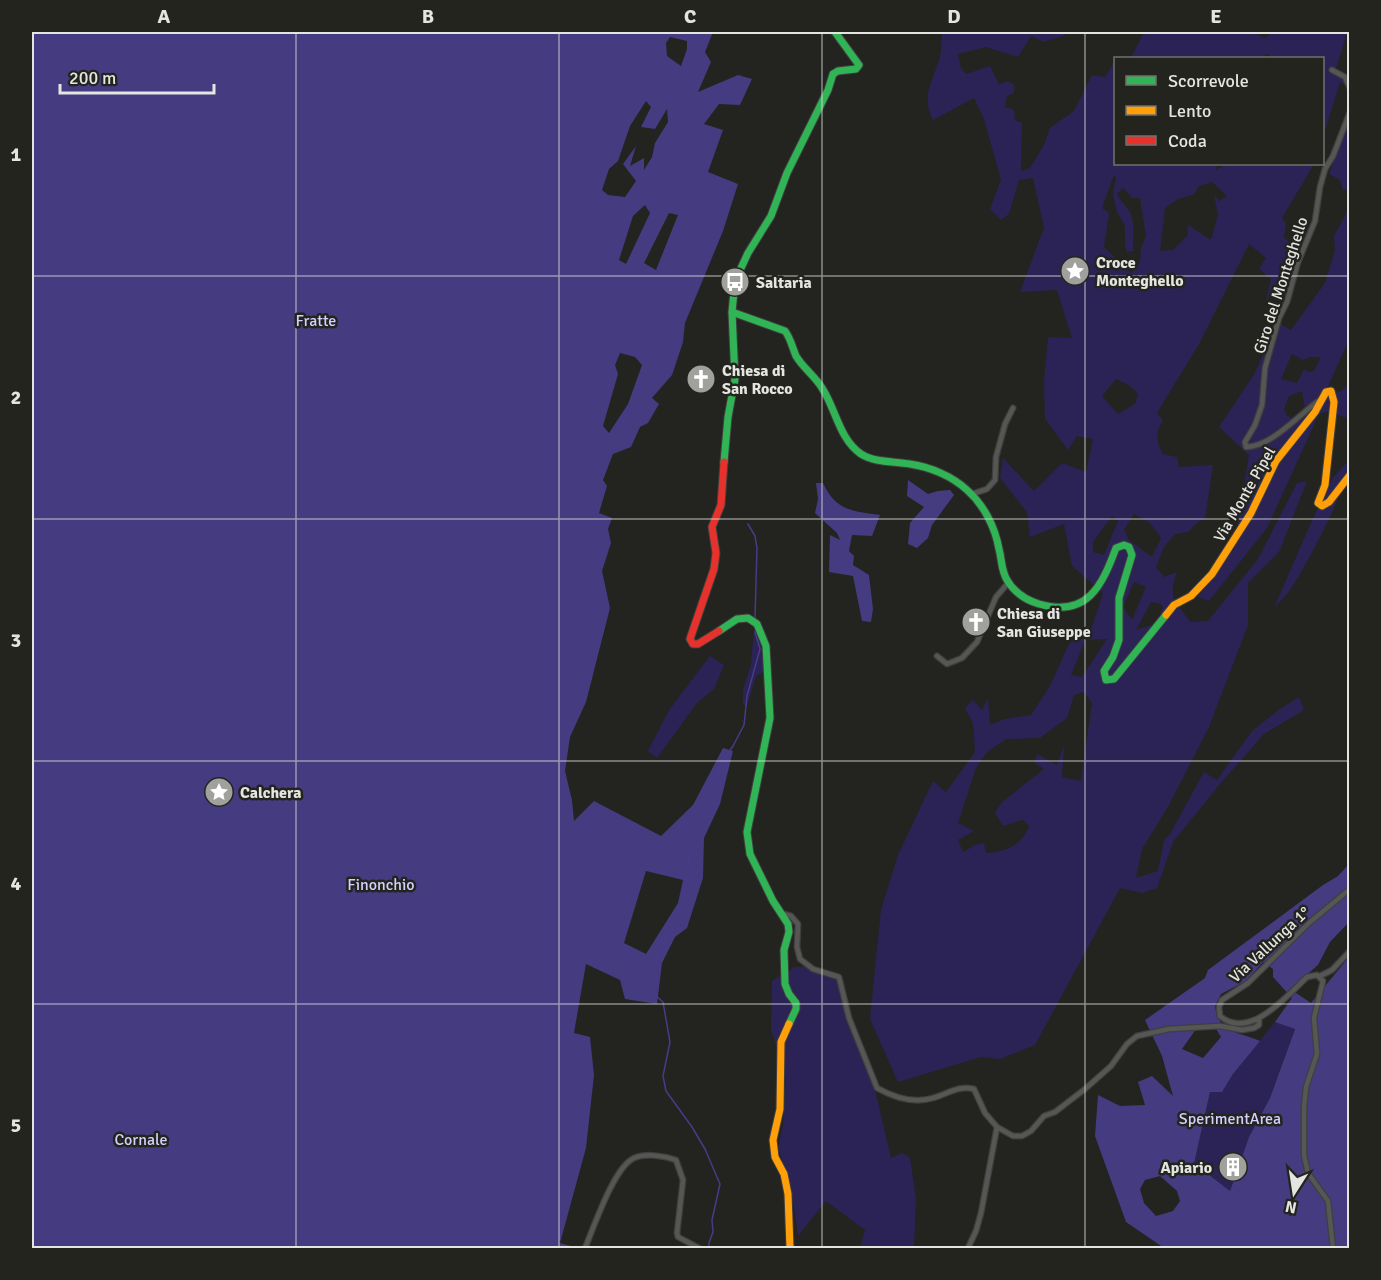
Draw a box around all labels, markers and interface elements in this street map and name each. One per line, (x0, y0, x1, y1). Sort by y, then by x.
text: A (158, 4, 171, 29)
text: B (422, 4, 434, 29)
text: C (684, 4, 696, 29)
text: D (947, 4, 961, 29)
text: E (1210, 4, 1222, 29)
scale bar (60, 57, 214, 95)
legend (1114, 57, 1324, 165)
text: 200 m (69, 67, 116, 89)
text: Scorrevole (1168, 70, 1249, 92)
text: Lento (1168, 100, 1211, 122)
text: Coda (1168, 130, 1207, 152)
text: 1 (11, 142, 22, 167)
street label: Giro del Monteghello (1249, 214, 1313, 356)
place label: Croce Monteghello (1096, 253, 1184, 291)
place icon: Croce Monteghello (1059, 255, 1091, 287)
bus stop icon: Saltaria (719, 266, 751, 298)
place label: Saltaria (756, 273, 812, 293)
park label: Fratte (296, 311, 336, 331)
place label: Chiesa di San Rocco (722, 361, 793, 399)
church icon: Chiesa di San Rocco (685, 363, 717, 395)
text: 2 (11, 385, 21, 410)
street label: Via Monte Pipel (1210, 443, 1280, 546)
place label: Chiesa di San Giuseppe (997, 604, 1091, 642)
church icon: Chiesa di San Giuseppe (960, 606, 992, 638)
text: 3 (11, 628, 21, 653)
place icon: Calchera (203, 776, 235, 808)
place label: Calchera (240, 783, 301, 803)
text: 4 (11, 871, 22, 896)
park label: Finonchio (347, 875, 415, 895)
street label: Via Vallunga 1° (1225, 902, 1314, 987)
park label: SperimentArea (1179, 1109, 1281, 1129)
text: 5 (11, 1113, 21, 1138)
park label: Cornale (114, 1130, 168, 1150)
building icon: Apiario (1217, 1151, 1249, 1183)
place label: Apiario (1160, 1158, 1212, 1178)
north arrow (1264, 1163, 1324, 1223)
text: N (1284, 1196, 1299, 1218)

